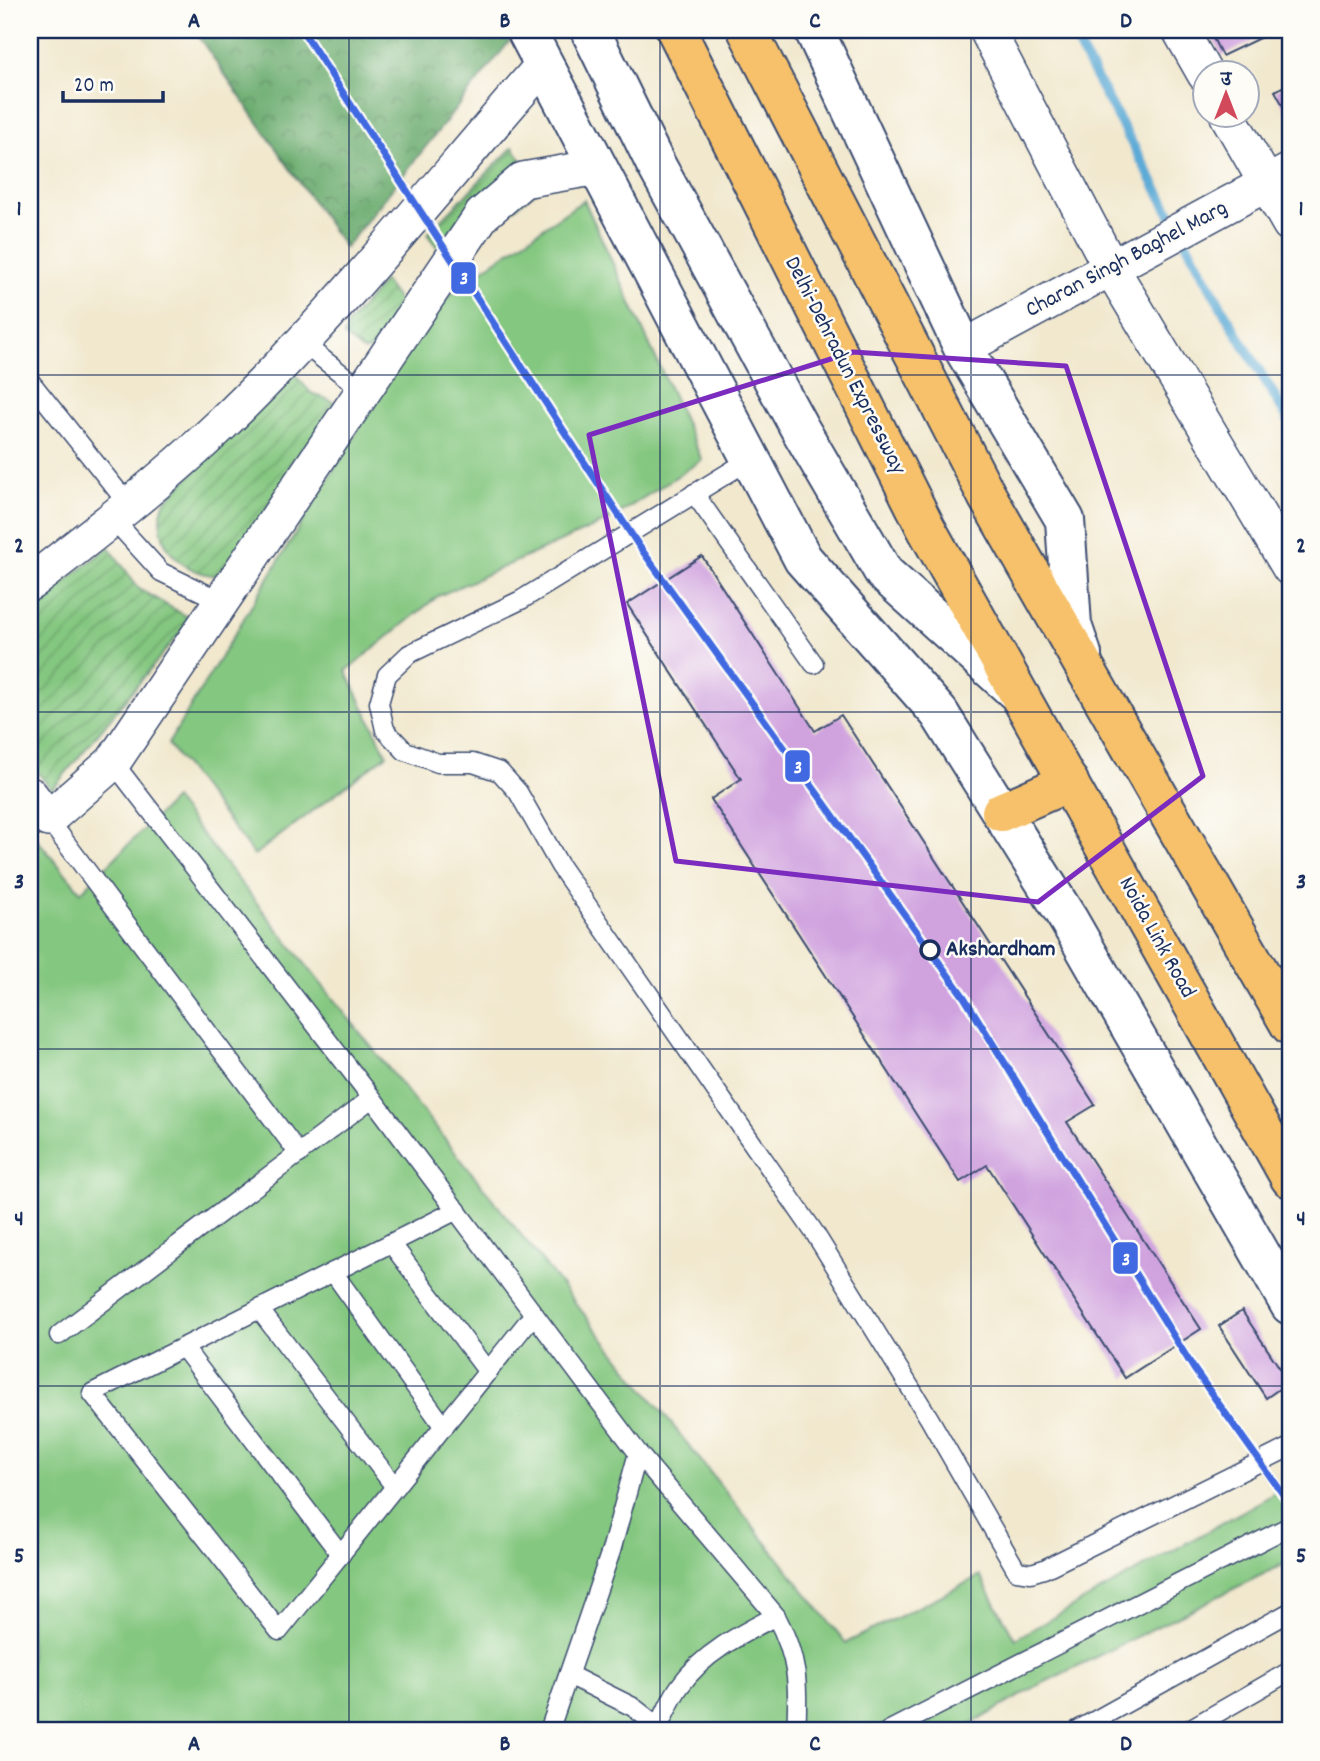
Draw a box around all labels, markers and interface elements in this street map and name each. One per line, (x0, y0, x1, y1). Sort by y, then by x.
text: A (188, 6, 200, 39)
text: B (500, 6, 511, 39)
text: C (809, 6, 821, 39)
text: D (1120, 6, 1132, 39)
scale bar (63, 60, 163, 104)
north arrow (1190, 60, 1260, 130)
text: उ (1220, 67, 1233, 94)
text: 20 m (74, 72, 114, 102)
street label: Charan Singh Baghel Marg (1020, 193, 1234, 327)
text: 1 (16, 194, 22, 227)
text: 1 (1298, 194, 1304, 227)
street label: Delhi-Dehradun Expressway (775, 251, 914, 481)
line badge: 3 (450, 261, 477, 295)
text: 3 (460, 267, 468, 294)
text: 2 (14, 531, 24, 564)
text: 2 (1296, 531, 1306, 564)
line badge: 3 (784, 749, 811, 783)
text: 3 (794, 756, 802, 783)
text: 3 (14, 867, 24, 900)
text: 3 (1296, 867, 1306, 900)
street label: Noida Link Road (1109, 871, 1203, 1005)
place label: Akshardham (946, 934, 1056, 967)
marker: Akshardham (920, 940, 940, 960)
text: 4 (14, 1204, 24, 1237)
text: 4 (1296, 1204, 1306, 1237)
line badge: 3 (1112, 1241, 1139, 1275)
text: 3 (1122, 1248, 1130, 1275)
text: 5 (14, 1541, 24, 1574)
text: 5 (1296, 1541, 1306, 1574)
text: A (188, 1729, 200, 1761)
text: B (500, 1729, 511, 1761)
text: C (809, 1729, 821, 1761)
text: D (1120, 1729, 1132, 1761)

